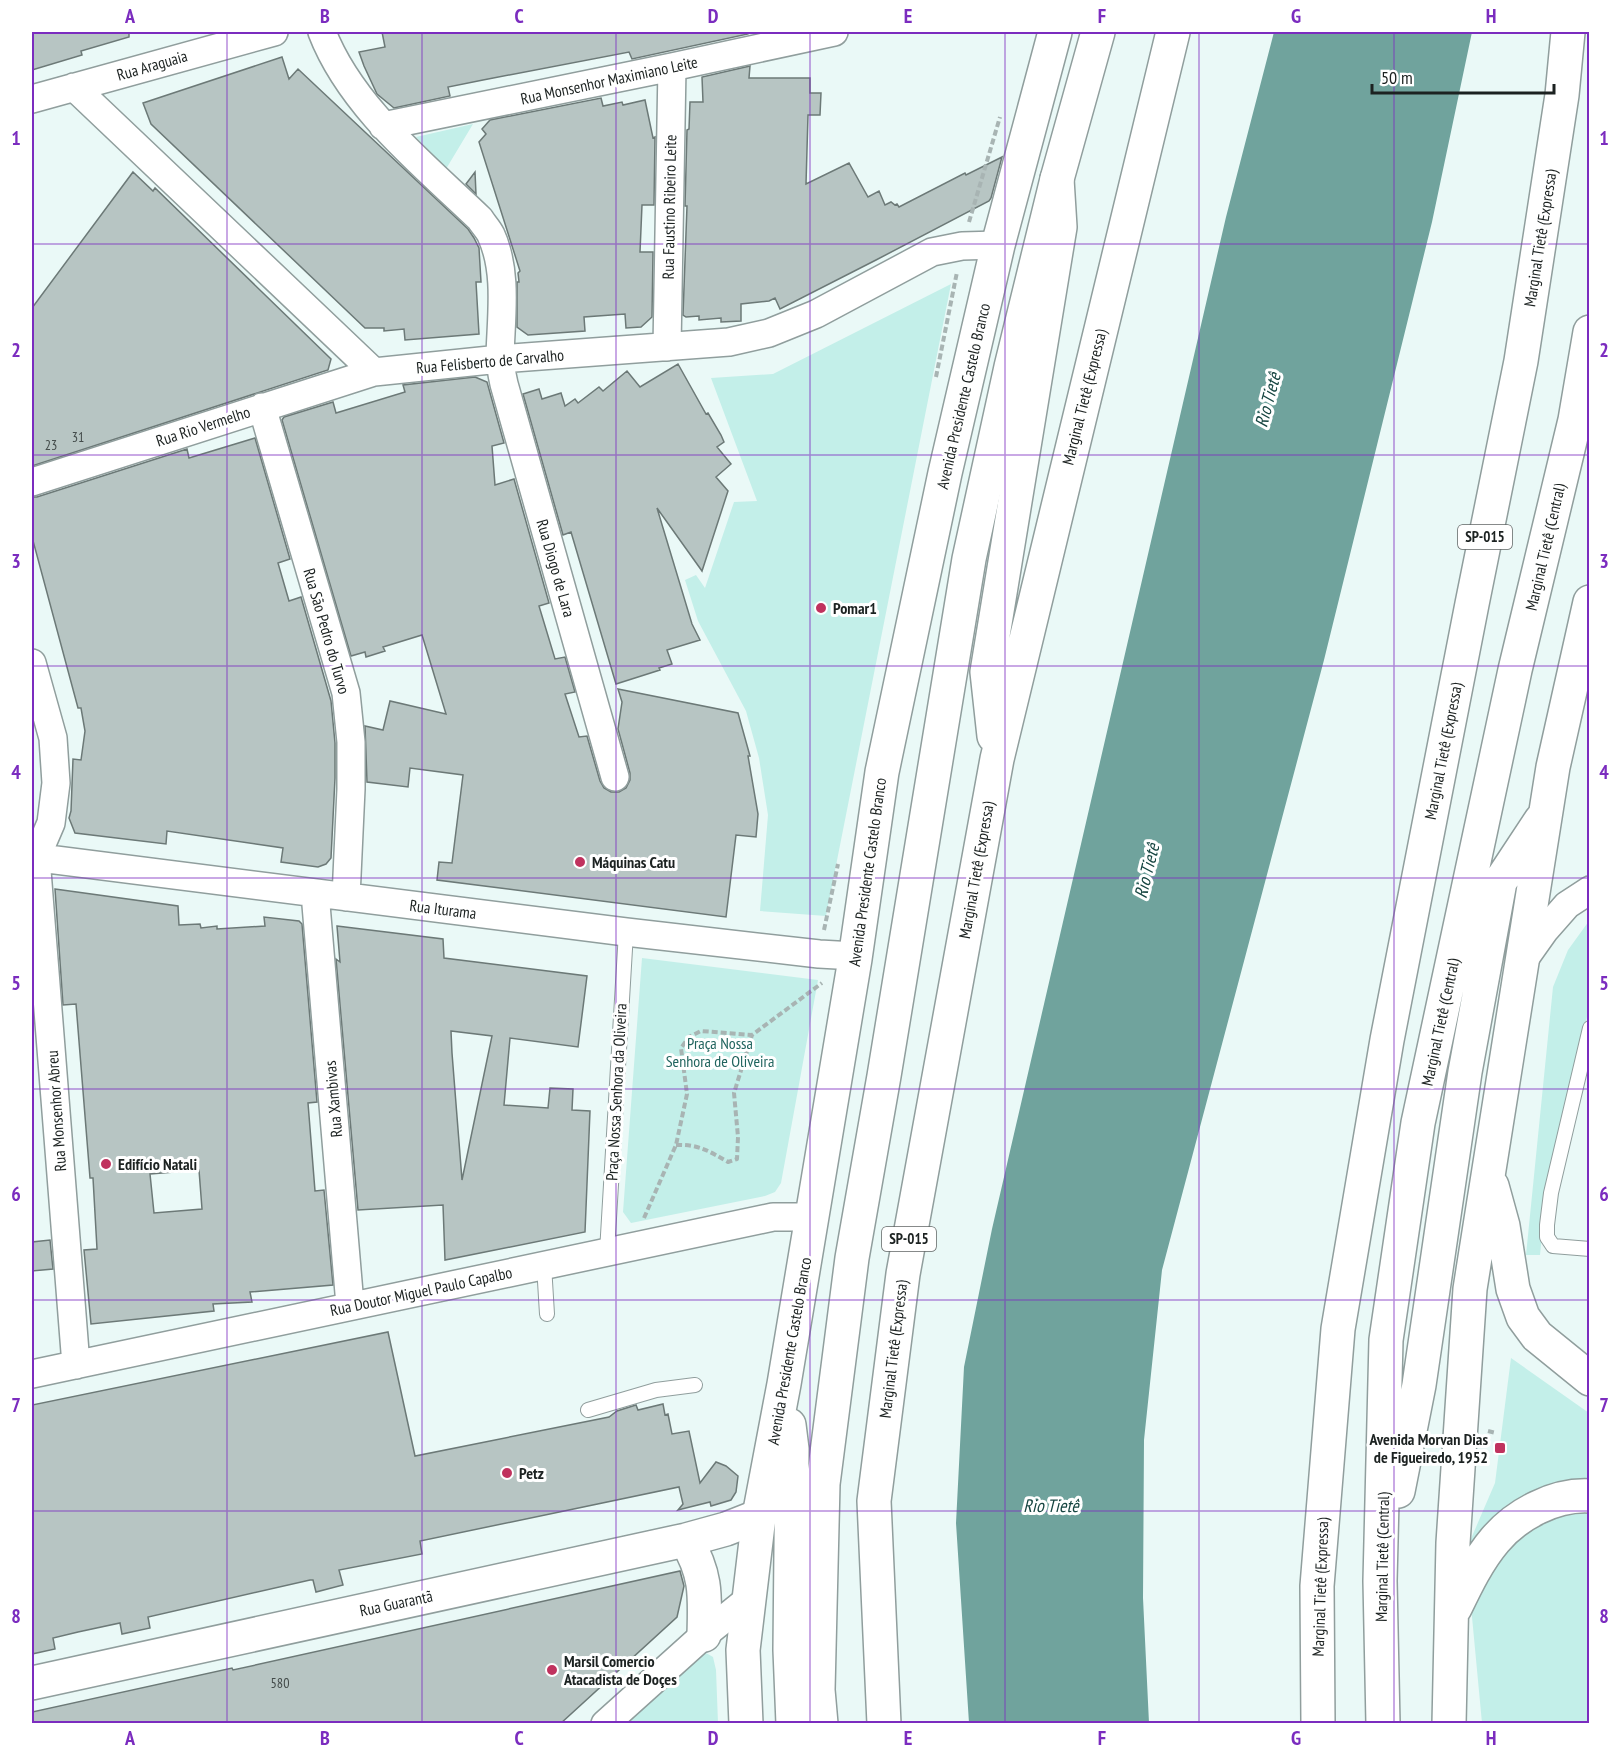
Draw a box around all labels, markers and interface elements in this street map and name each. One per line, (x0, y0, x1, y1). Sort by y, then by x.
text: A (124, 3, 136, 29)
text: B (320, 3, 330, 29)
text: C (514, 3, 524, 29)
text: D (708, 3, 719, 29)
text: E (904, 3, 912, 29)
text: F (1098, 3, 1106, 29)
text: G (1291, 3, 1301, 29)
text: H (1486, 3, 1496, 29)
street label: Rua Araguaia (114, 45, 190, 85)
street label: Rua Monsenhor Maximiano Leite (519, 51, 699, 109)
scale bar (1372, 57, 1554, 95)
text: 50 m (1381, 66, 1413, 89)
text: 1 (11, 125, 21, 151)
text: 1 (1599, 125, 1609, 151)
street label: Rua Faustino Ribeiro Leite (658, 134, 680, 280)
street label: Marginal Tietê (Expressa) (1519, 167, 1561, 308)
street label: Avenida Presidente Castelo Branco (932, 301, 994, 491)
street label: Marginal Tietê (Expressa) (1057, 327, 1111, 467)
text: 2 (11, 337, 21, 363)
text: 2 (1599, 337, 1609, 363)
street label: Rua Felisberto de Carvalho (415, 345, 565, 377)
water label: Rio Tietê (1249, 369, 1286, 430)
street label: Rua Rio Vermelho (153, 401, 253, 451)
house number: 31 (72, 428, 84, 446)
house number: 23 (45, 436, 57, 454)
street label: Marginal Tietê (Central) (1521, 481, 1569, 613)
street label: Rua Diogo de Lara (532, 517, 580, 619)
road number: SP-015 (1458, 525, 1512, 549)
text: 3 (11, 548, 21, 574)
text: 3 (1599, 548, 1609, 574)
street label: Rua São Pedro do Turvo (299, 566, 355, 696)
place label: Pomar1 (833, 598, 877, 618)
marker: Pomar1 (814, 601, 828, 615)
street label: Marginal Tietê (Expressa) (1420, 681, 1466, 821)
text: 4 (11, 759, 21, 785)
text: 4 (1599, 759, 1609, 785)
street label: Avenida Presidente Castelo Branco (844, 776, 890, 968)
street label: Marginal Tietê (Expressa) (954, 800, 998, 940)
water label: Rio Tietê (1129, 840, 1165, 900)
place label: Máquinas Catu (592, 852, 675, 872)
marker: Máquinas Catu (573, 855, 587, 869)
street label: Rua Iturama (408, 895, 478, 923)
street label: Marginal Tietê (Central) (1417, 956, 1463, 1088)
text: 5 (11, 970, 21, 996)
text: 5 (1599, 970, 1609, 996)
street label: Praça Nossa Senhora da Oliveira (601, 1003, 631, 1181)
park label: Praça Nossa Senhora de Oliveira (666, 1033, 774, 1071)
street label: Rua Monsenhor Abreu (42, 1050, 70, 1172)
street label: Rua Xambivas (320, 1060, 346, 1138)
place label: Edifício Natali (118, 1154, 197, 1174)
marker: Edifício Natali (99, 1157, 113, 1171)
text: 6 (11, 1181, 21, 1207)
text: 6 (1599, 1181, 1609, 1207)
road number: SP-015 (882, 1227, 936, 1251)
street label: Avenida Presidente Castelo Branco (763, 1256, 815, 1446)
street label: Rua Doutor Miguel Paulo Capalbo (328, 1262, 514, 1320)
street label: Marginal Tietê (Expressa) (875, 1278, 911, 1419)
text: 7 (11, 1392, 21, 1418)
text: 7 (1599, 1392, 1609, 1418)
place label: Avenida Morvan Dias de Figueiredo, 1952 (1369, 1429, 1488, 1467)
marker: Avenida Morvan Dias de Figueiredo, 1952 (1493, 1441, 1507, 1455)
place label: Petz (519, 1463, 544, 1483)
marker: Petz (500, 1466, 514, 1480)
street label: Marginal Tietê (Central) (1371, 1492, 1393, 1622)
water label: Rio Tietê (1023, 1494, 1080, 1517)
street label: Marginal Tietê (Expressa) (1308, 1517, 1332, 1657)
street label: Rua Guarantã (358, 1585, 434, 1621)
text: 8 (11, 1603, 21, 1629)
text: 8 (1599, 1603, 1609, 1629)
place label: Marsil Comercio Atacadista de Doçes (563, 1651, 677, 1689)
marker: Marsil Comercio Atacadista de Doçes (545, 1663, 559, 1677)
house number: 580 (271, 1674, 289, 1692)
text: A (124, 1725, 136, 1751)
text: B (320, 1725, 330, 1751)
text: C (514, 1725, 524, 1751)
text: D (708, 1725, 719, 1751)
text: E (904, 1725, 912, 1751)
text: F (1098, 1725, 1106, 1751)
text: G (1291, 1725, 1301, 1751)
text: H (1486, 1725, 1496, 1751)

